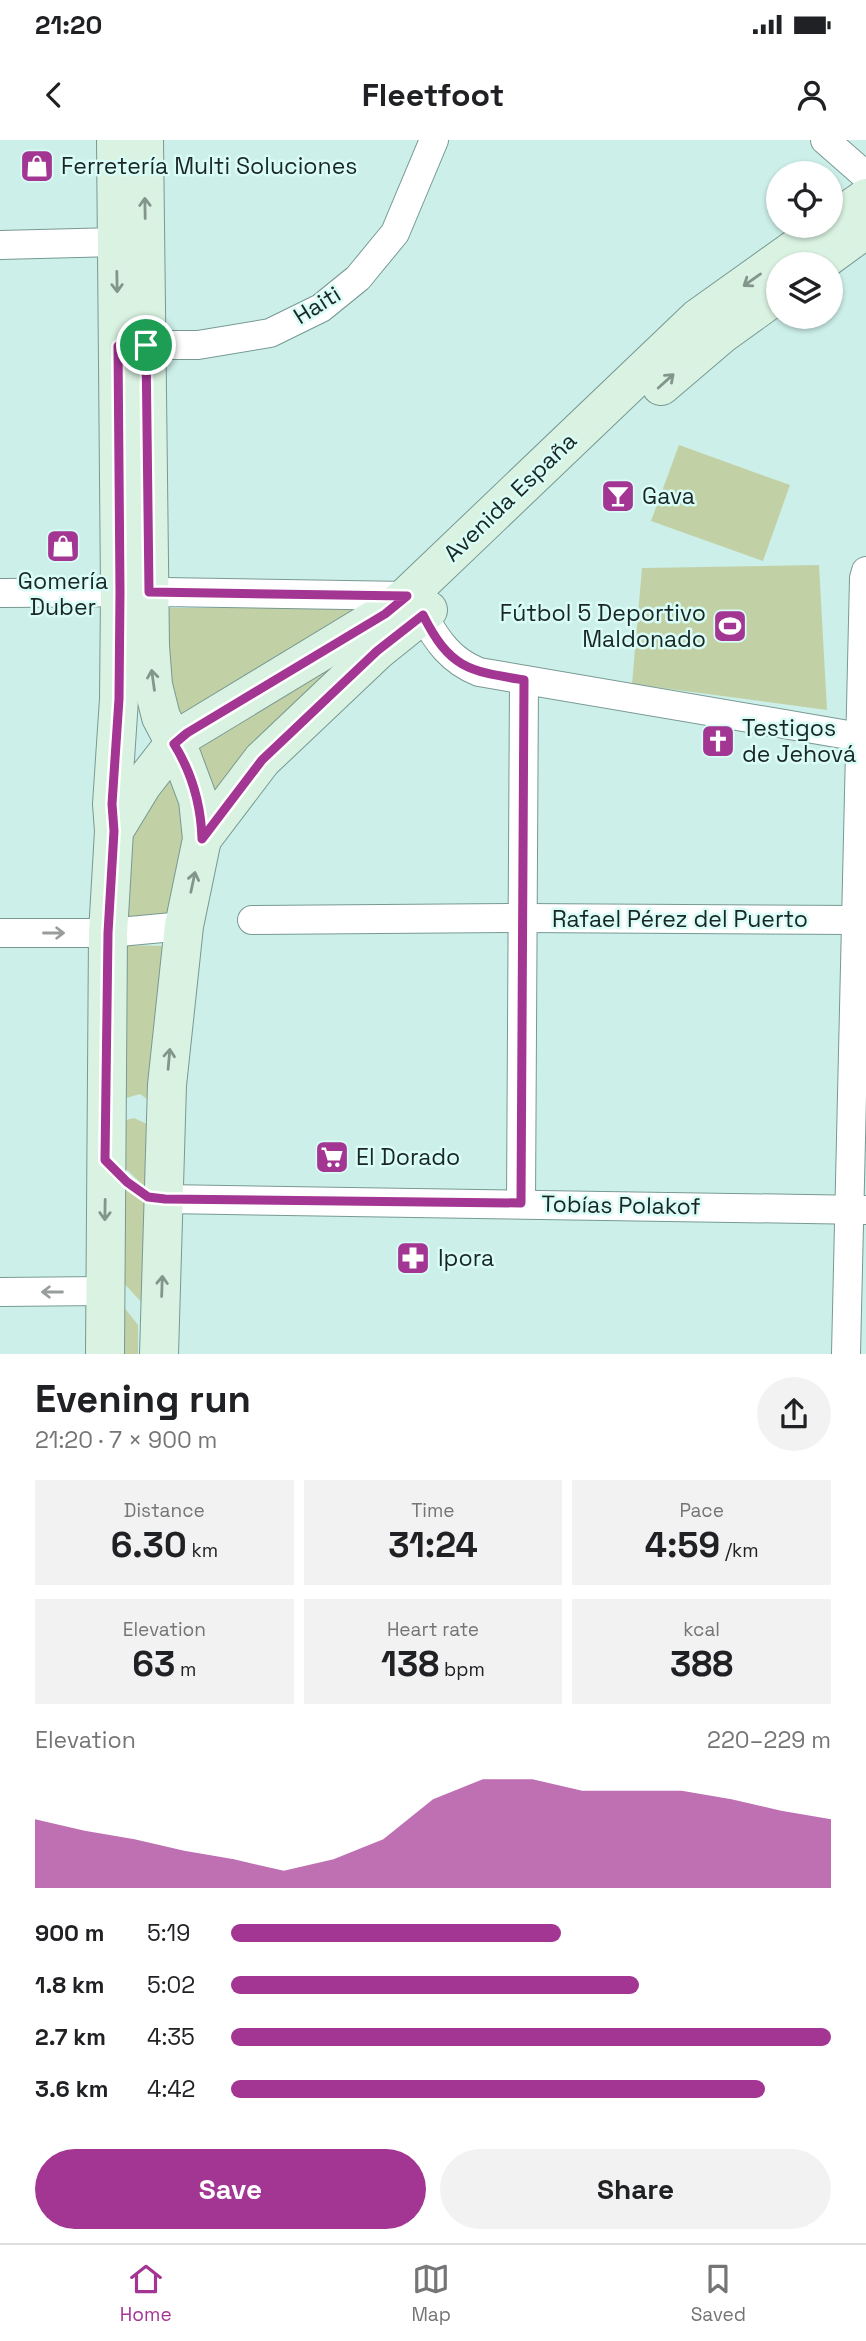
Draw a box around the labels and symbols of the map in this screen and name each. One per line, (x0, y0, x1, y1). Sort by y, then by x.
shop icon: Ferretería Multi Soluciones (18, 147, 56, 185)
place label: Ferretería Multi Soluciones (61, 151, 357, 181)
one-way arrow (138, 197, 152, 220)
one-way arrow (110, 270, 124, 293)
one-way arrow (743, 272, 762, 287)
street label: Haiti (288, 279, 346, 331)
pin (116, 315, 176, 375)
one-way arrow (657, 373, 675, 389)
street label: Avenida España (437, 426, 583, 568)
bar icon: Gava (599, 477, 637, 515)
place label: Gava (642, 481, 695, 511)
shop icon: Gomería Duber (44, 527, 82, 565)
place label: Gomería Duber (18, 566, 108, 622)
place label: Fútbol 5 Deportivo Maldonado (500, 598, 706, 654)
sports icon: Fútbol 5 Deportivo Maldonado (711, 607, 749, 645)
one-way arrow (147, 669, 160, 692)
place label: Testigos de Jehová (742, 713, 856, 769)
church icon: Testigos de Jehová (699, 722, 737, 760)
one-way arrow (187, 872, 200, 894)
street label: Rafael Pérez del Puerto (552, 904, 808, 934)
one-way arrow (42, 926, 65, 940)
one-way arrow (163, 1048, 176, 1070)
supermarket icon: El Dorado (313, 1138, 351, 1176)
place label: El Dorado (356, 1142, 460, 1172)
street label: Tobías Polakof (541, 1189, 701, 1221)
one-way arrow (98, 1198, 111, 1221)
pharmacy icon: Ipora (394, 1239, 432, 1277)
place label: Ipora (438, 1243, 494, 1273)
one-way arrow (155, 1275, 168, 1298)
one-way arrow (41, 1285, 64, 1299)

